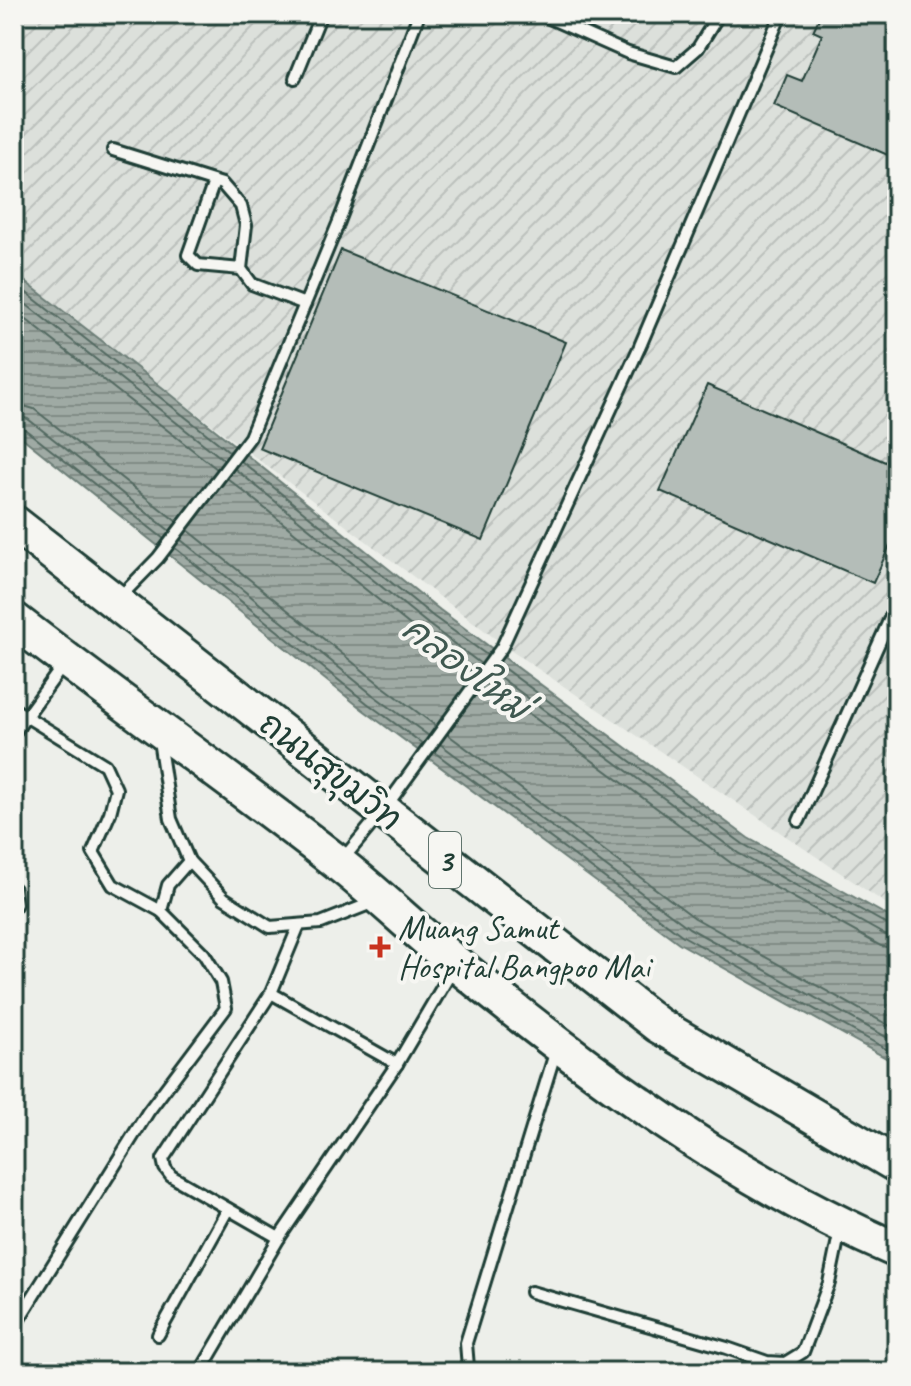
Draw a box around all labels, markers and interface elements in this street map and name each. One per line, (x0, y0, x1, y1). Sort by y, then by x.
water label: คลองใหม่ (394, 605, 544, 734)
street label: ถนนสุขุมวิท (249, 702, 411, 843)
road number: 3 (429, 832, 461, 888)
place label: Muang Samut Hospital Bangpoo Mai (398, 906, 653, 988)
marker: Muang Samut Hospital Bangpoo Mai (369, 936, 391, 958)

